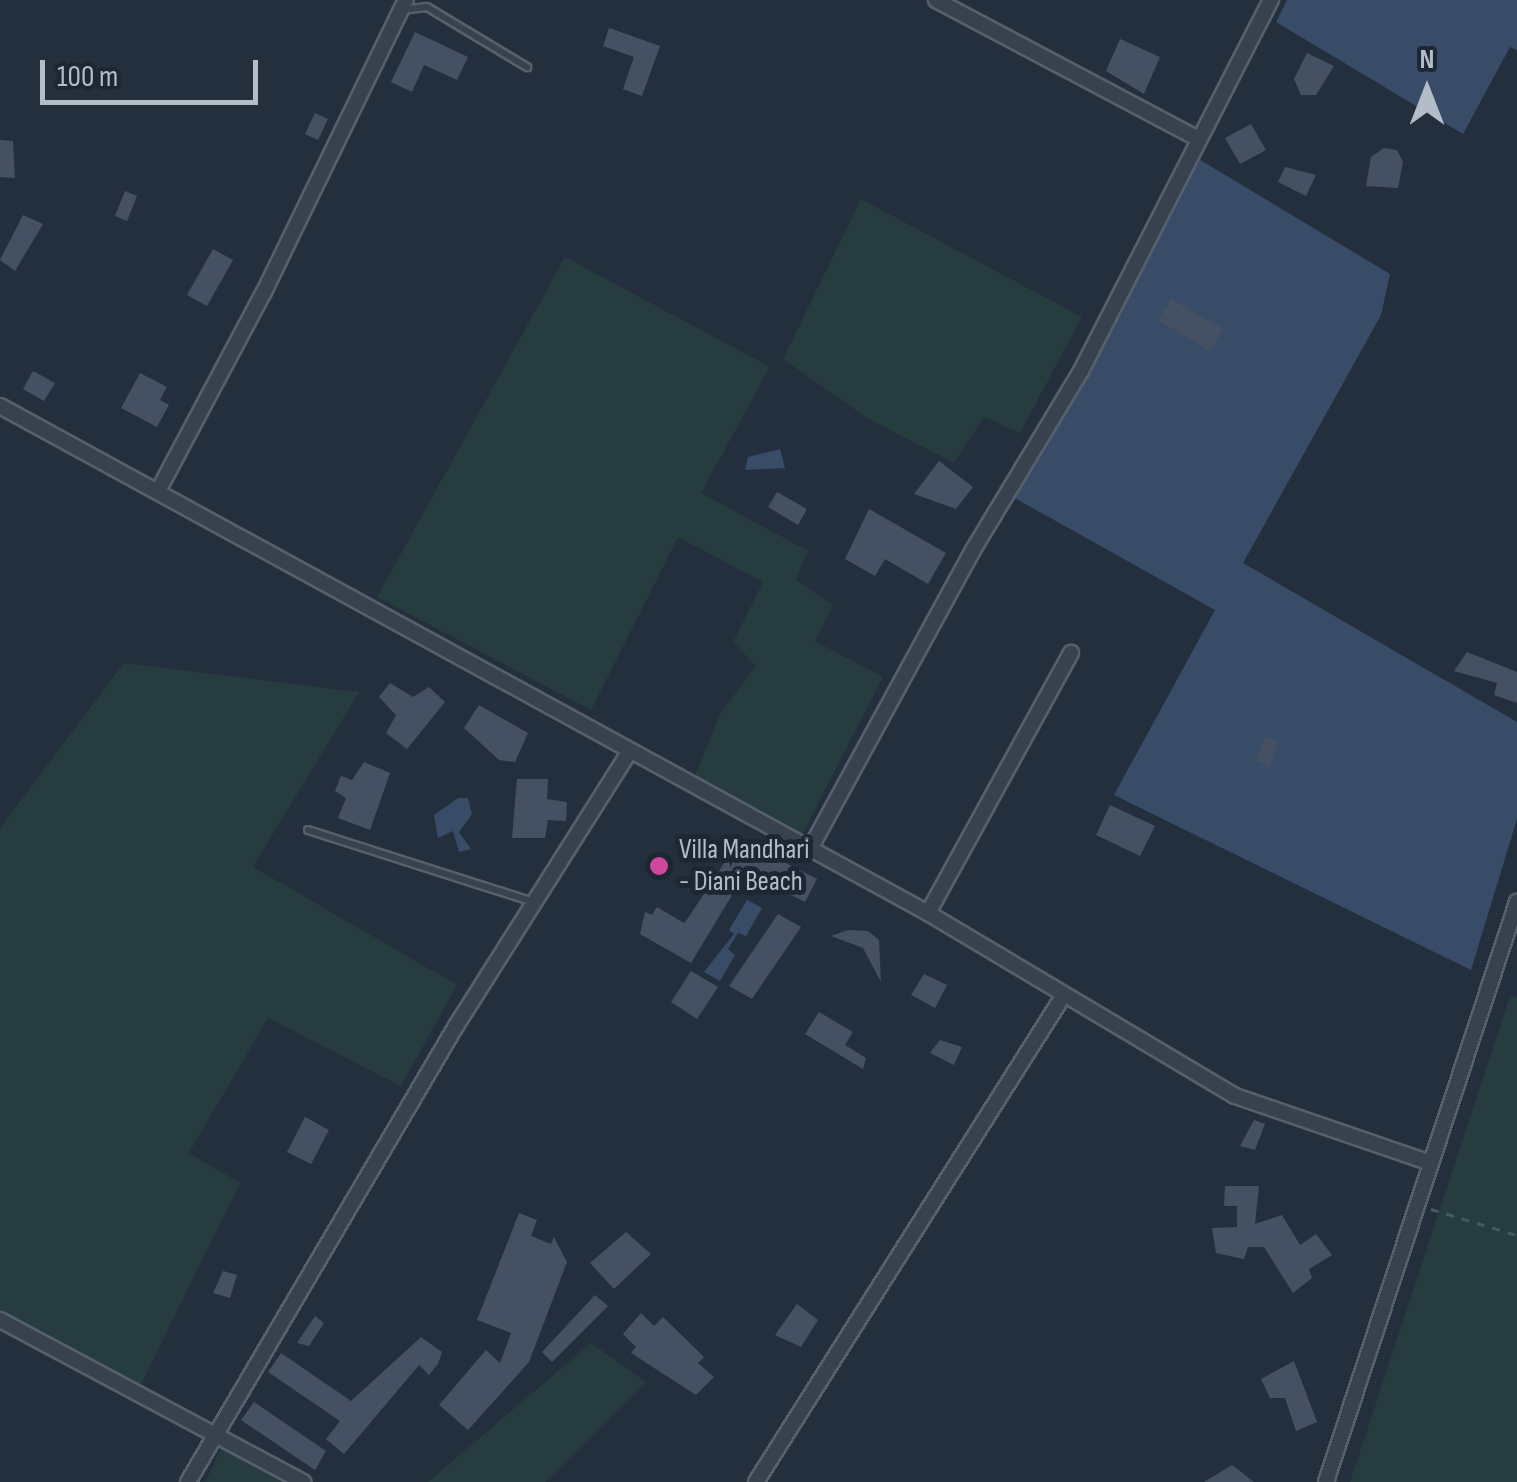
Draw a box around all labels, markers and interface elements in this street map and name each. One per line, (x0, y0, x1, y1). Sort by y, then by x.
scale bar (45, 40, 262, 102)
north arrow (1377, 40, 1477, 140)
text: N (1420, 43, 1434, 76)
text: 100 m (57, 59, 118, 95)
place label: Villa Mandhari - Diani Beach (679, 833, 810, 899)
marker: Villa Mandhari - Diani Beach (648, 855, 670, 877)

